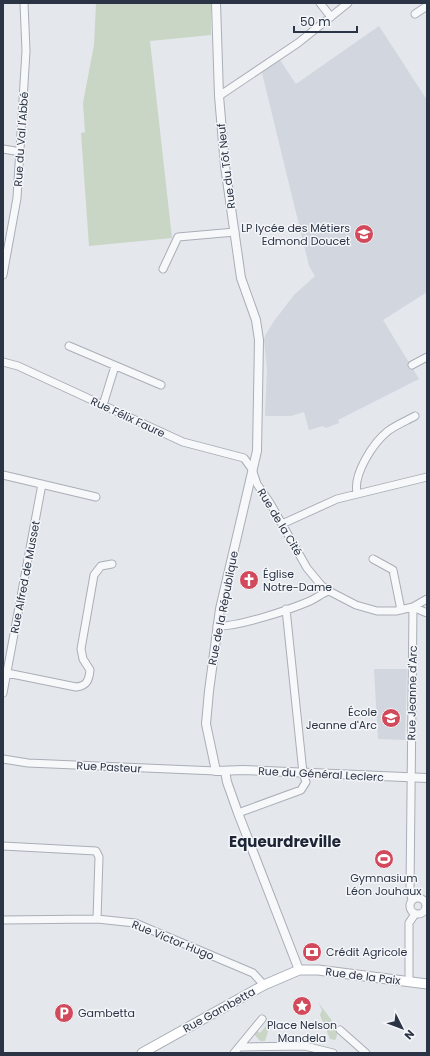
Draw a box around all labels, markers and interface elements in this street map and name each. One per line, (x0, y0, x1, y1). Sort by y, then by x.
scale bar (294, 8, 357, 34)
text: 50 m (300, 13, 331, 30)
street label: Rue du Val l'Abbé (10, 91, 32, 187)
street label: Rue du Tôt Neuf (213, 122, 239, 210)
place label: LP lycée des Métiers Edmond Doucet (241, 220, 350, 249)
school or university icon: LP lycée des Métiers Edmond Doucet (353, 223, 375, 245)
street label: Rue Félix Faure (88, 393, 168, 441)
street label: Rue de la Cité (254, 485, 306, 559)
street label: Rue Alfred de Musset (6, 519, 44, 635)
street label: Rue de la République (204, 549, 242, 666)
place label: Église Notre-Dame (263, 566, 332, 595)
church icon: Église Notre-Dame (238, 569, 260, 591)
street label: Rue Jeanne d'Arc (403, 645, 421, 741)
place label: École Jeanne d'Arc (306, 704, 377, 733)
school or university icon: École Jeanne d'Arc (380, 707, 402, 729)
street label: Rue Pasteur (76, 757, 142, 777)
street label: Rue du Général Leclerc (258, 763, 385, 785)
district label: Equeurdreville (229, 831, 341, 852)
sports icon: Gymnasium Léon Jouhaux (373, 848, 395, 870)
place label: Gymnasium Léon Jouhaux (346, 870, 422, 899)
street label: Rue Victor Hugo (129, 916, 217, 964)
bank icon: Crédit Agricole (301, 941, 323, 963)
place label: Crédit Agricole (326, 944, 408, 960)
street label: Rue de la Paix (325, 963, 402, 989)
street label: Rue Gambetta (180, 983, 258, 1037)
place icon: Place Nelson Mandela (291, 995, 313, 1017)
parking icon: Gambetta (53, 1002, 75, 1024)
place label: Gambetta (78, 1005, 135, 1021)
north arrow (382, 1008, 422, 1048)
place label: Place Nelson Mandela (267, 1017, 337, 1046)
text: N (401, 1026, 418, 1043)

